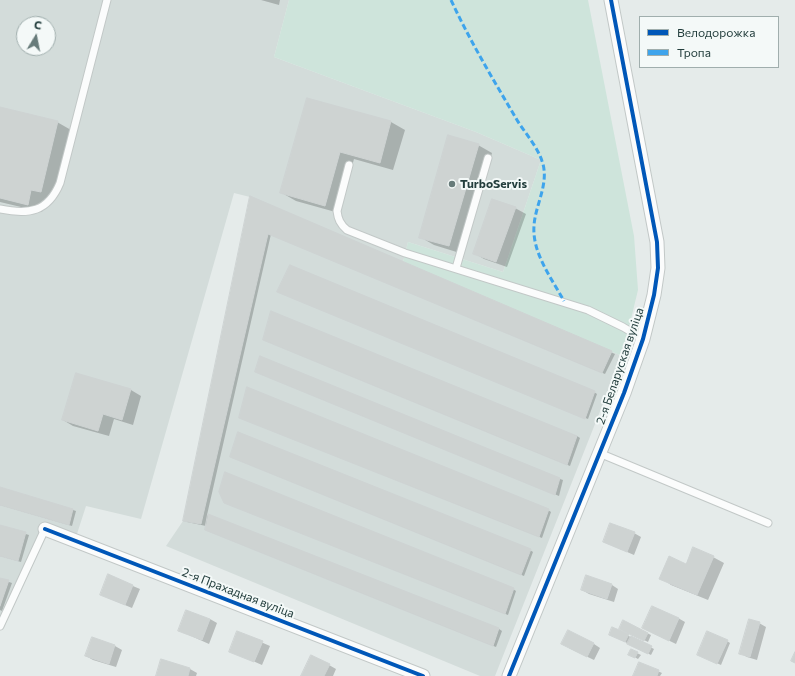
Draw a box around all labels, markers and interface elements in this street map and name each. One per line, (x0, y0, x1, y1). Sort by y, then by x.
north arrow (16, 16, 56, 56)
legend (639, 16, 779, 68)
text: С (33, 18, 43, 32)
text: Велодорожка (677, 25, 755, 39)
text: Тропа (677, 45, 711, 59)
place label: TurboServis (460, 177, 527, 191)
marker: TurboServis (447, 179, 457, 189)
street label: 2-я Беларуская вуліца (593, 306, 647, 426)
street label: 2-я Прахадная вуліца (180, 565, 296, 621)

